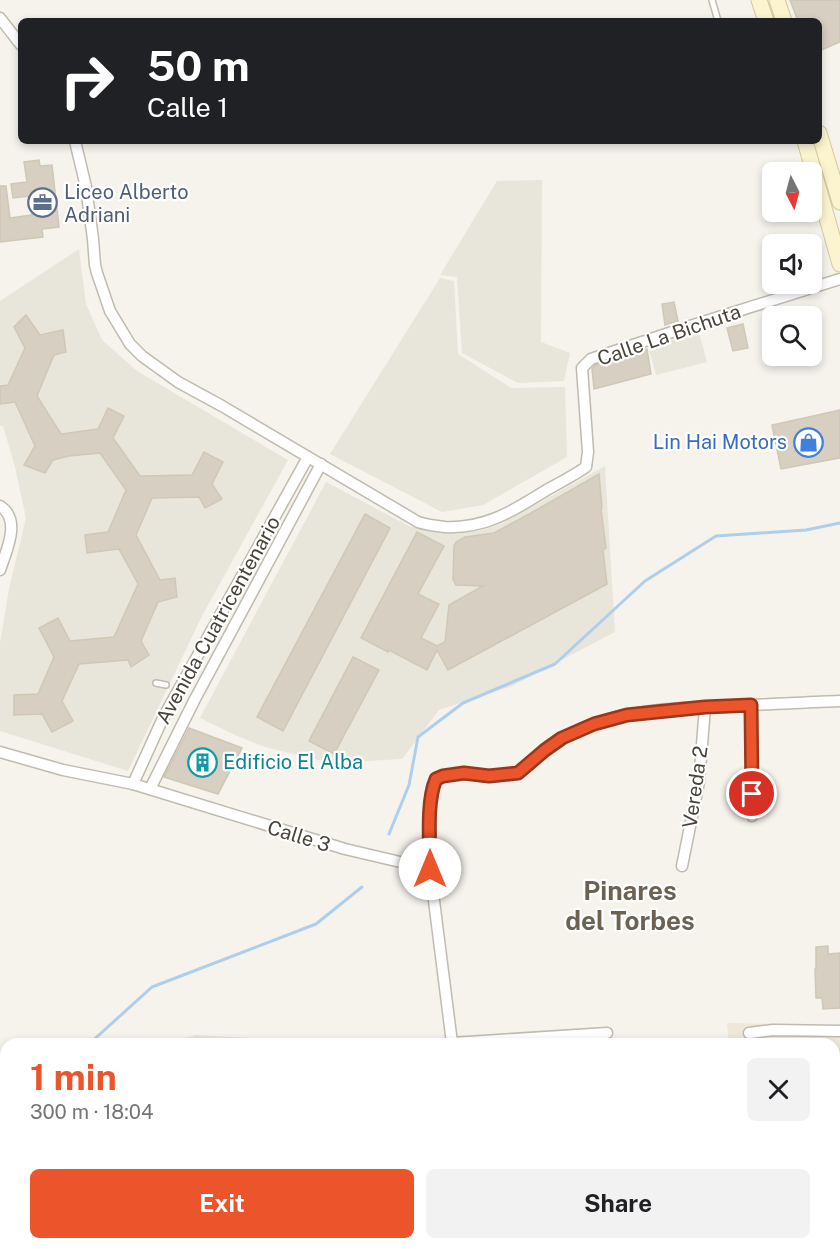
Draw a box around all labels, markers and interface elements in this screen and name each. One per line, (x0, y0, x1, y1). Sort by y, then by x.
text: 50 m (147, 41, 250, 90)
icon: right (48, 42, 126, 120)
text: Calle 1 (147, 91, 228, 123)
north arrow (762, 162, 822, 222)
map controls (762, 162, 822, 366)
place label: Liceo Alberto Adriani (64, 180, 188, 227)
office icon: Liceo Alberto Adriani (27, 187, 59, 219)
button: sound (762, 234, 822, 294)
street label: Calle La Bichuta (594, 299, 744, 371)
button: search (762, 306, 822, 366)
shop icon: Lin Hai Motors (792, 426, 824, 458)
place label: Lin Hai Motors (653, 430, 787, 454)
street label: Avenida Cuatricentenario (151, 512, 285, 728)
street label: Vereda 2 (677, 744, 713, 830)
building icon: Edificio El Alba (186, 746, 218, 778)
place label: Edificio El Alba (223, 750, 363, 774)
pin (726, 768, 777, 819)
icon: arrive (735, 777, 768, 810)
street label: Calle 3 (265, 815, 333, 857)
position arrow (398, 837, 462, 901)
district label: Pinares del Torbes (565, 875, 695, 936)
text: 1 min (30, 1056, 117, 1098)
button: close (747, 1058, 810, 1121)
text: 300 m · 18:04 (30, 1100, 154, 1124)
button: Exit (30, 1169, 414, 1238)
button: Share (426, 1169, 810, 1238)

